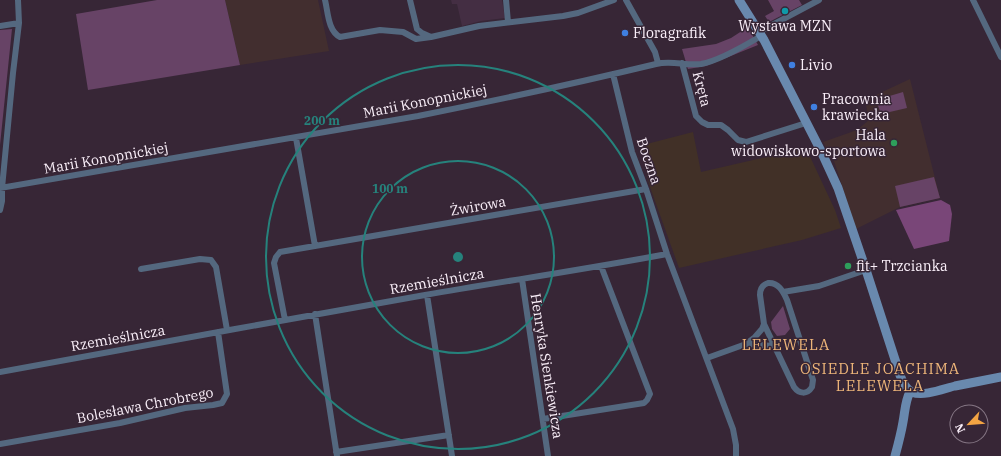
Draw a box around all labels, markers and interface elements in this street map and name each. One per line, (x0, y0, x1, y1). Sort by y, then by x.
marker: Wystawa MZN (780, 6, 790, 16)
place label: Wystawa MZN (738, 17, 832, 35)
place label: Floragrafik (633, 24, 707, 42)
marker: Floragrafik (620, 28, 630, 38)
place label: Livio (800, 56, 833, 74)
marker: Livio (787, 60, 797, 70)
street label: Kręta (689, 69, 715, 109)
street label: Marii Konopnickiej (361, 80, 489, 122)
place label: Pracownia krawiecka (822, 90, 892, 124)
marker: Pracownia krawiecka (809, 102, 819, 112)
text: 200 m (304, 113, 340, 128)
place label: Hala widowiskowo-sportowa (731, 126, 886, 160)
street label: Boczna (633, 135, 665, 187)
street label: Marii Konopnickiej (42, 138, 170, 178)
marker: Hala widowiskowo-sportowa (889, 138, 899, 148)
text: 100 m (372, 181, 408, 196)
street label: Żwirowa (449, 192, 508, 220)
centre of rings (451, 250, 465, 264)
place label: fit+ Trzcianka (856, 257, 948, 275)
marker: fit+ Trzcianka (843, 261, 853, 271)
street label: Rzemieślnicza (388, 264, 486, 298)
street label: Henryka Sienkiewicza (527, 292, 567, 440)
street label: Rzemieślnicza (69, 321, 167, 355)
district label: LELEWELA (742, 335, 830, 354)
district label: OSIEDLE JOACHIMA LELEWELA (800, 359, 960, 395)
street label: Bolesława Chrobrego (75, 383, 215, 427)
north arrow (949, 404, 989, 444)
text: N (952, 421, 968, 435)

